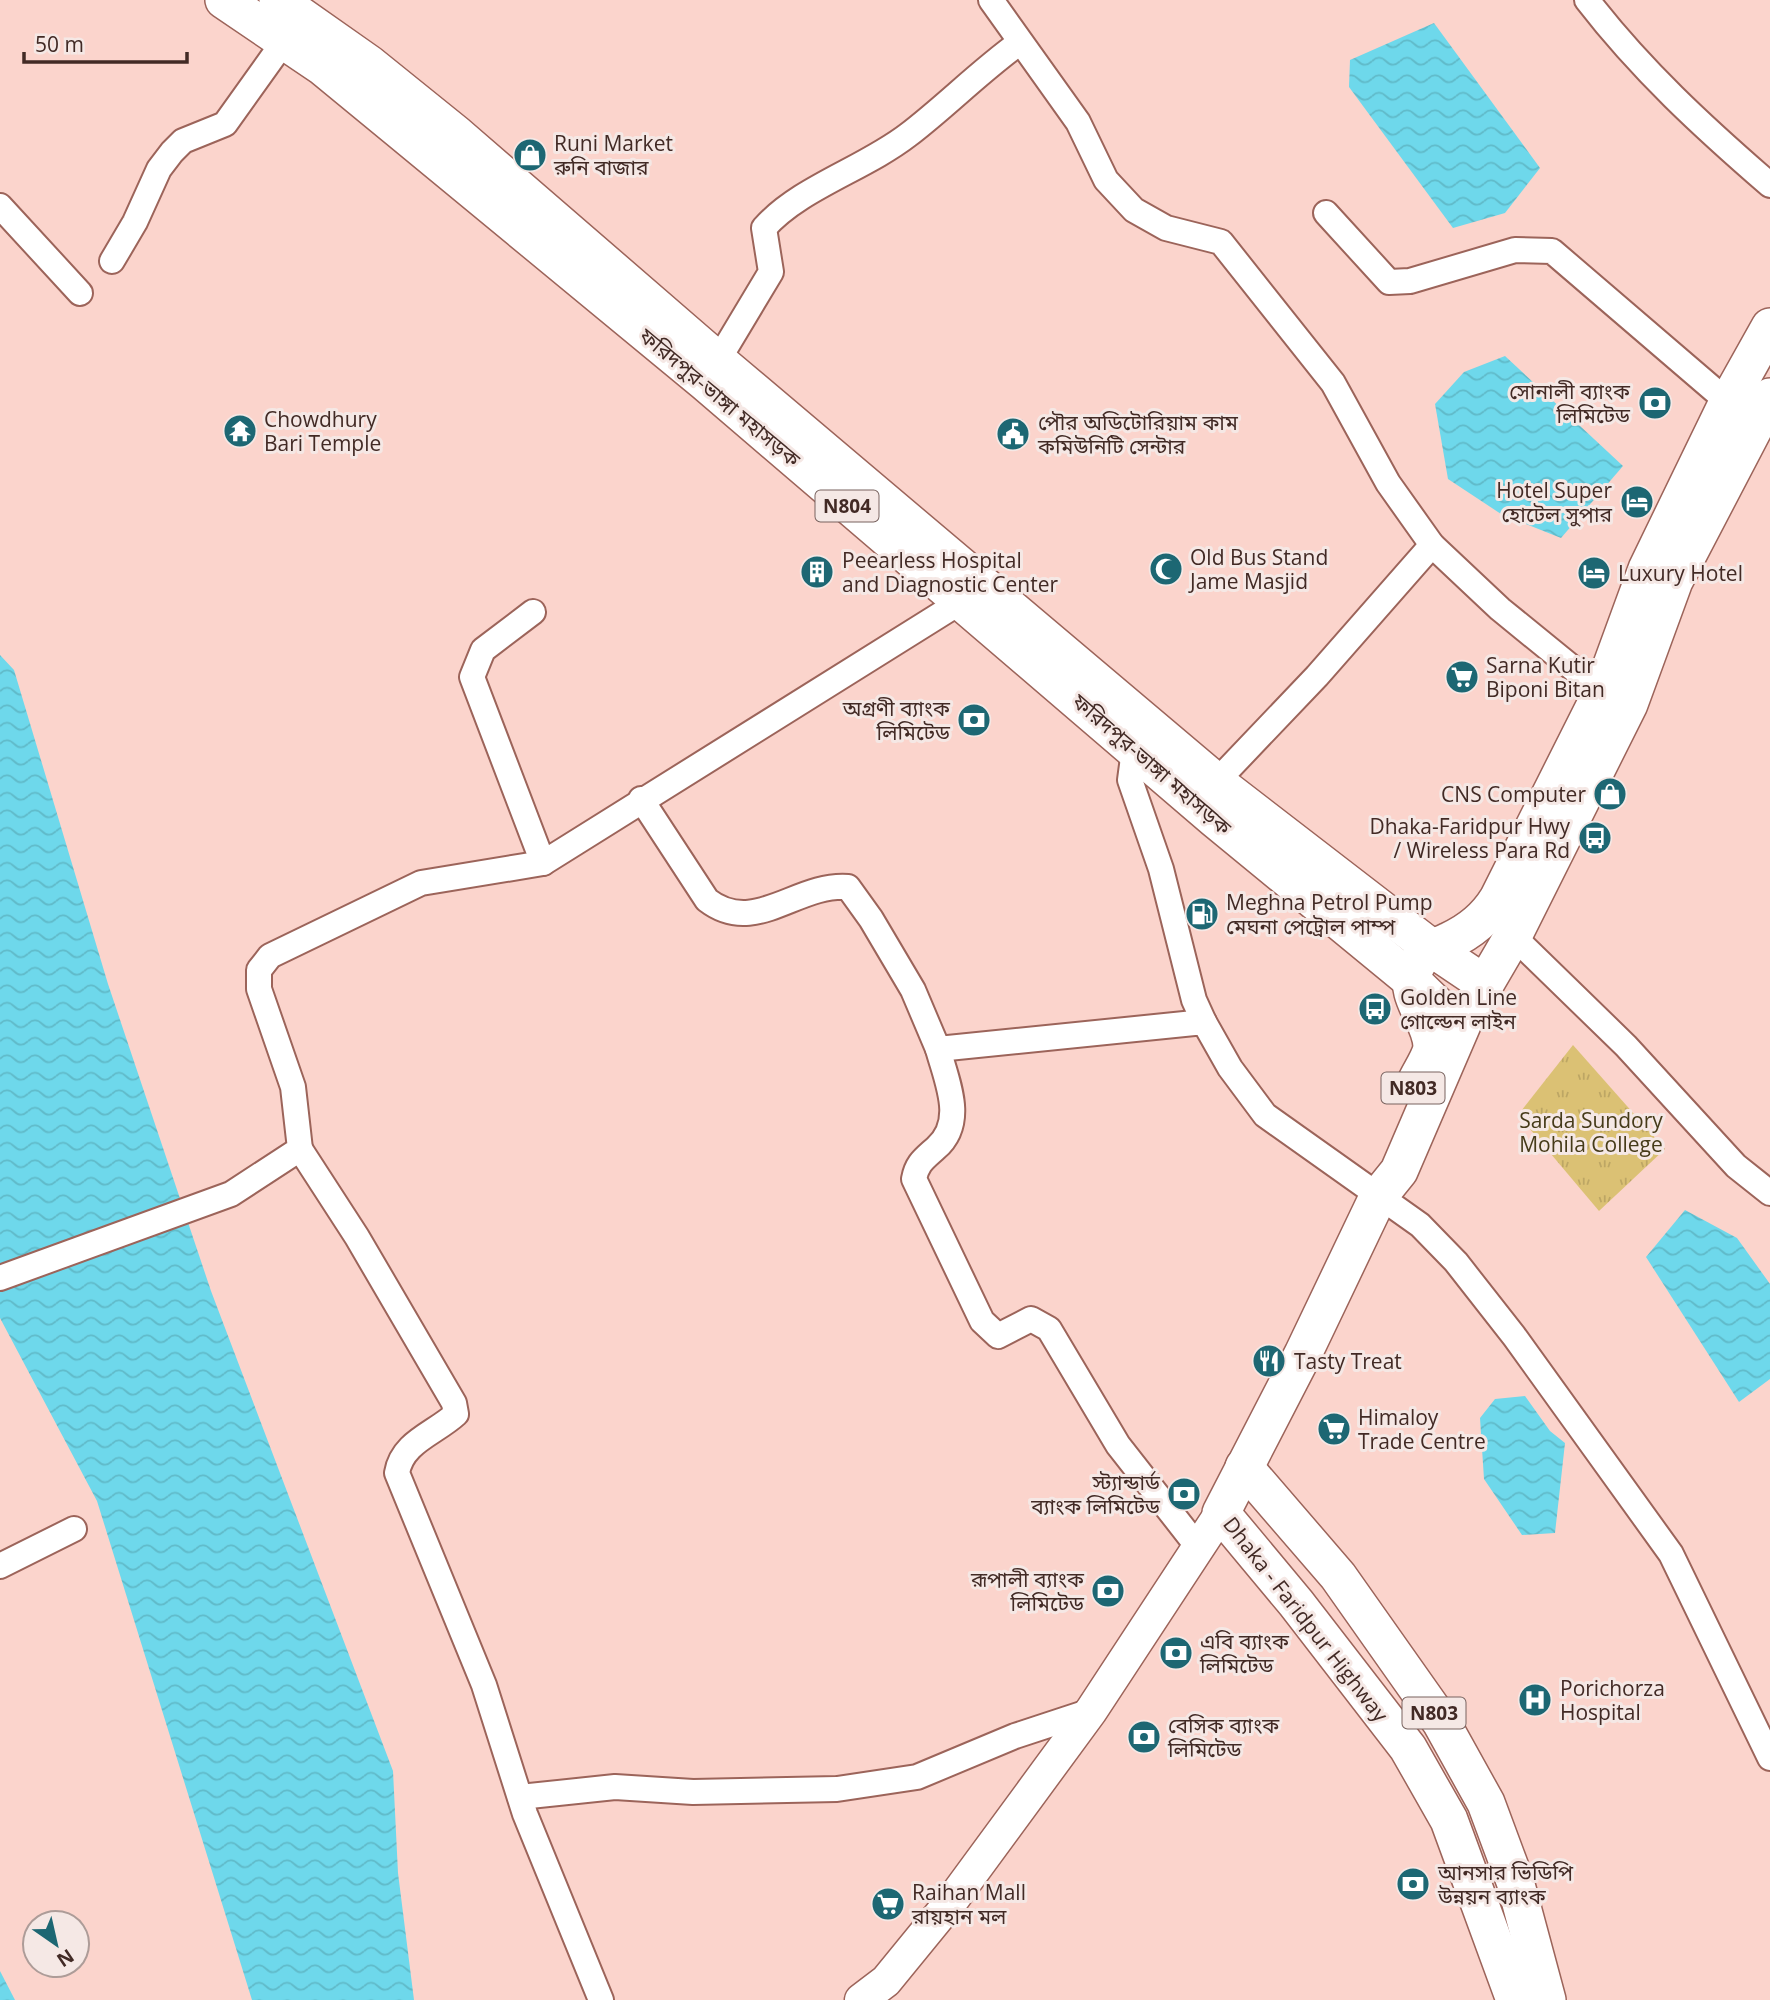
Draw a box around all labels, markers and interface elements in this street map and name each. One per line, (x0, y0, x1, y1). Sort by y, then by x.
scale bar (24, 21, 187, 65)
text: 50 m (35, 30, 84, 58)
place label: Runi Market রুনি বাজার (553, 129, 673, 181)
shop icon: Runi Market রুনি বাজার (511, 136, 549, 174)
street label: ফরিদপুর-ভাঙ্গা মহাসড়ক (633, 321, 807, 473)
place label: সোনালী ব্যাংক লিমিটেড (1509, 377, 1631, 429)
bank icon: সোনালী ব্যাংক লিমিটেড (1636, 384, 1674, 422)
place label: Chowdhury Bari Temple (264, 405, 381, 457)
place label: পৌর অডিটোরিয়াম কাম কমিউনিটি সেন্টার (1037, 408, 1239, 460)
temple icon: Chowdhury Bari Temple (221, 412, 259, 450)
public building icon: পৌর অডিটোরিয়াম কাম কমিউনিটি সেন্টার (994, 415, 1032, 453)
place label: Hotel Super হোটেল সুপার (1496, 476, 1612, 528)
hotel icon: Hotel Super হোটেল সুপার (1618, 483, 1656, 521)
road number: N804 (816, 491, 878, 522)
place label: Old Bus Stand Jame Masjid (1188, 543, 1328, 595)
place label: Peearless Hospital and Diagnostic Center (842, 546, 1058, 598)
mosque icon: Old Bus Stand Jame Masjid (1147, 550, 1185, 588)
building icon: Peearless Hospital and Diagnostic Center (798, 553, 836, 591)
hotel icon: Luxury Hotel (1575, 554, 1613, 592)
place label: Luxury Hotel (1618, 559, 1743, 587)
place label: Sarna Kutir Biponi Bitan (1486, 651, 1605, 703)
supermarket icon: Sarna Kutir Biponi Bitan (1443, 658, 1481, 696)
street label: ফরিদপুর-ভাঙ্গা মহাসড়ক (1066, 687, 1238, 842)
place label: অগ্রণী ব্যাংক লিমিটেড (842, 694, 951, 746)
bank icon: অগ্রণী ব্যাংক লিমিটেড (955, 701, 993, 739)
shop icon: CNS Computer (1591, 775, 1629, 813)
place label: CNS Computer (1441, 780, 1586, 808)
place label: Dhaka-Faridpur Hwy / Wireless Para Rd (1369, 812, 1570, 864)
bus stop icon: Dhaka-Faridpur Hwy / Wireless Para Rd (1576, 819, 1614, 857)
place label: Meghna Petrol Pump মেঘনা পেট্রোল পাম্প (1226, 888, 1433, 940)
fuel station icon: Meghna Petrol Pump মেঘনা পেট্রোল পাম্প (1183, 895, 1221, 933)
place label: Golden Line গোল্ডেন লাইন (1400, 983, 1517, 1035)
bus stop icon: Golden Line গোল্ডেন লাইন (1356, 990, 1394, 1028)
road number: N803 (1382, 1072, 1444, 1104)
park label: Sarda Sundory Mohila College (1519, 1106, 1663, 1158)
restaurant icon: Tasty Treat (1250, 1342, 1288, 1380)
place label: Tasty Treat (1294, 1347, 1402, 1375)
place label: Himaloy Trade Centre (1358, 1403, 1486, 1455)
supermarket icon: Himaloy Trade Centre (1315, 1410, 1353, 1448)
place label: স্ট্যান্ডার্ড ব্যাংক লিমিটেড (1030, 1468, 1161, 1520)
bank icon: স্ট্যান্ডার্ড ব্যাংক লিমিটেড (1165, 1475, 1203, 1513)
street label: Dhaka - Faridpur Highway (1217, 1511, 1395, 1728)
place label: রূপালী ব্যাংক লিমিটেড (970, 1565, 1085, 1617)
bank icon: রূপালী ব্যাংক লিমিটেড (1089, 1572, 1127, 1610)
place label: এবি ব্যাংক লিমিটেড (1199, 1627, 1290, 1679)
bank icon: এবি ব্যাংক লিমিটেড (1157, 1634, 1195, 1672)
place label: Porichorza Hospital (1560, 1674, 1665, 1726)
hospital icon: Porichorza Hospital (1516, 1681, 1554, 1719)
road number: N803 (1402, 1698, 1466, 1728)
place label: বেসিক ব্যাংক লিমিটেড (1167, 1711, 1280, 1763)
bank icon: বেসিক ব্যাংক লিমিটেড (1125, 1718, 1163, 1756)
place label: আনসার ভিডিপি উন্নয়ন ব্যাংক (1437, 1858, 1574, 1910)
bank icon: আনসার ভিডিপি উন্নয়ন ব্যাংক (1394, 1865, 1432, 1903)
place label: Raihan Mall রায়হান মল (911, 1878, 1026, 1930)
supermarket icon: Raihan Mall রায়হান মল (869, 1885, 907, 1923)
north arrow (21, 1909, 91, 1979)
text: N (52, 1943, 79, 1973)

